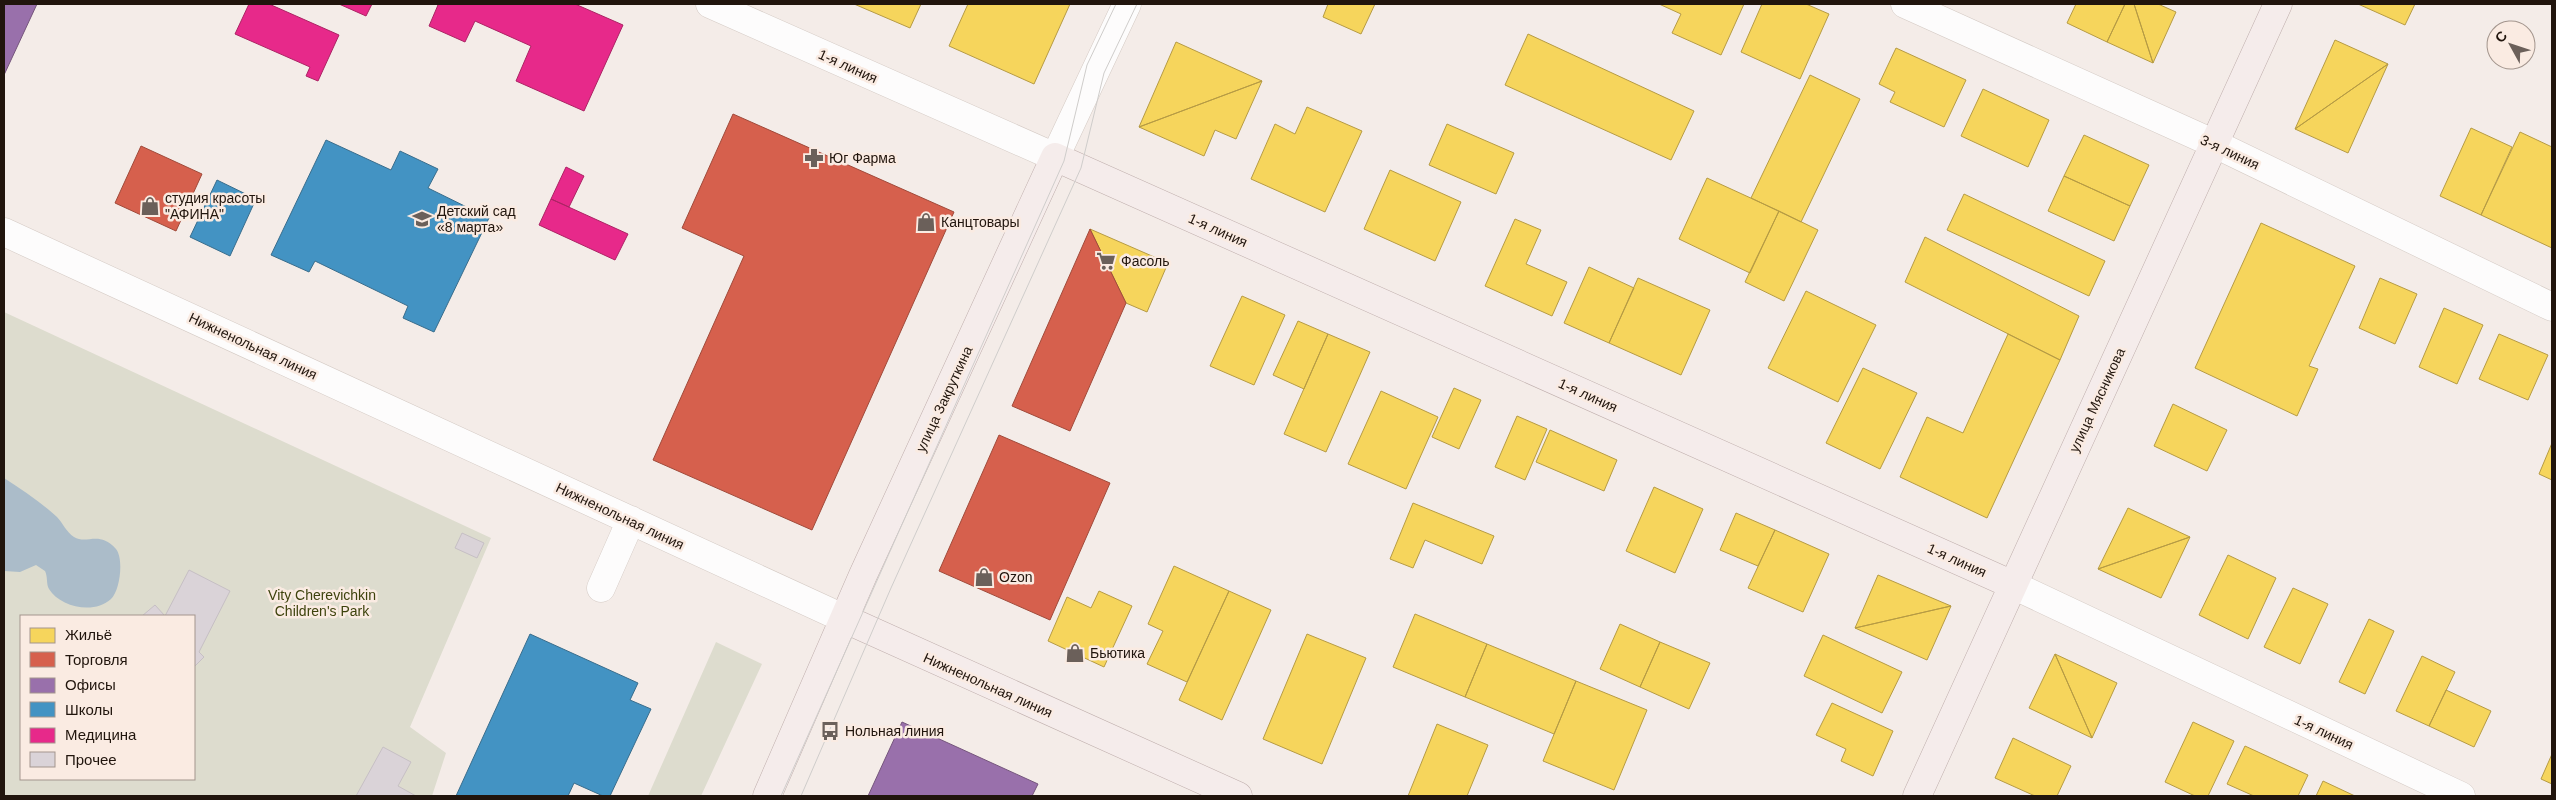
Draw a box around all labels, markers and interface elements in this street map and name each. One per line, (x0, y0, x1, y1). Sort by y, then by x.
north arrow (2486, 20, 2536, 70)
text: С (2492, 28, 2510, 46)
street label: 1-я линия (816, 46, 880, 86)
street label: 3-я линия (2198, 131, 2262, 173)
pharmacy icon: Юг Фарма (803, 147, 825, 169)
place label: Юг Фарма (829, 150, 896, 166)
place label: студия красоты "АФИНА" (165, 190, 265, 222)
shop icon: студия красоты "АФИНА" (139, 195, 161, 217)
place label: Детский сад «8 марта» (437, 203, 516, 235)
school or university icon: Детский сад «8 марта» (411, 208, 433, 230)
street label: 1-я линия (1186, 210, 1250, 250)
shop icon: Канцтовары (915, 211, 937, 233)
place label: Канцтовары (941, 214, 1020, 230)
supermarket icon: Фасоль (1095, 250, 1117, 272)
place label: Фасоль (1121, 253, 1170, 269)
street label: Нижненольная линия (186, 309, 320, 383)
street label: улица Закруткина (912, 343, 976, 455)
street label: улица Мясникова (2066, 345, 2128, 455)
street label: 1-я линия (1556, 375, 1620, 415)
street label: Нижненольная линия (553, 479, 687, 553)
street label: 1-я линия (1925, 540, 1989, 580)
shop icon: Ozon (973, 566, 995, 588)
place label: Ozon (999, 569, 1032, 585)
park label: Vity Cherevichkin Children's Park (268, 587, 376, 619)
legend (20, 615, 195, 780)
text: Жильё (65, 626, 112, 643)
shop icon: Бьютика (1064, 642, 1086, 664)
place label: Бьютика (1090, 645, 1145, 661)
street label: Нижненольная линия (921, 649, 1055, 721)
text: Торговля (65, 651, 128, 668)
text: Офисы (65, 676, 116, 693)
text: Школы (65, 701, 113, 718)
street label: 1-я линия (2292, 711, 2356, 753)
bus stop icon: Нольная линия (819, 720, 841, 742)
place label: Нольная линия (845, 723, 944, 739)
text: Медицина (65, 726, 137, 743)
text: Прочее (65, 751, 117, 768)

